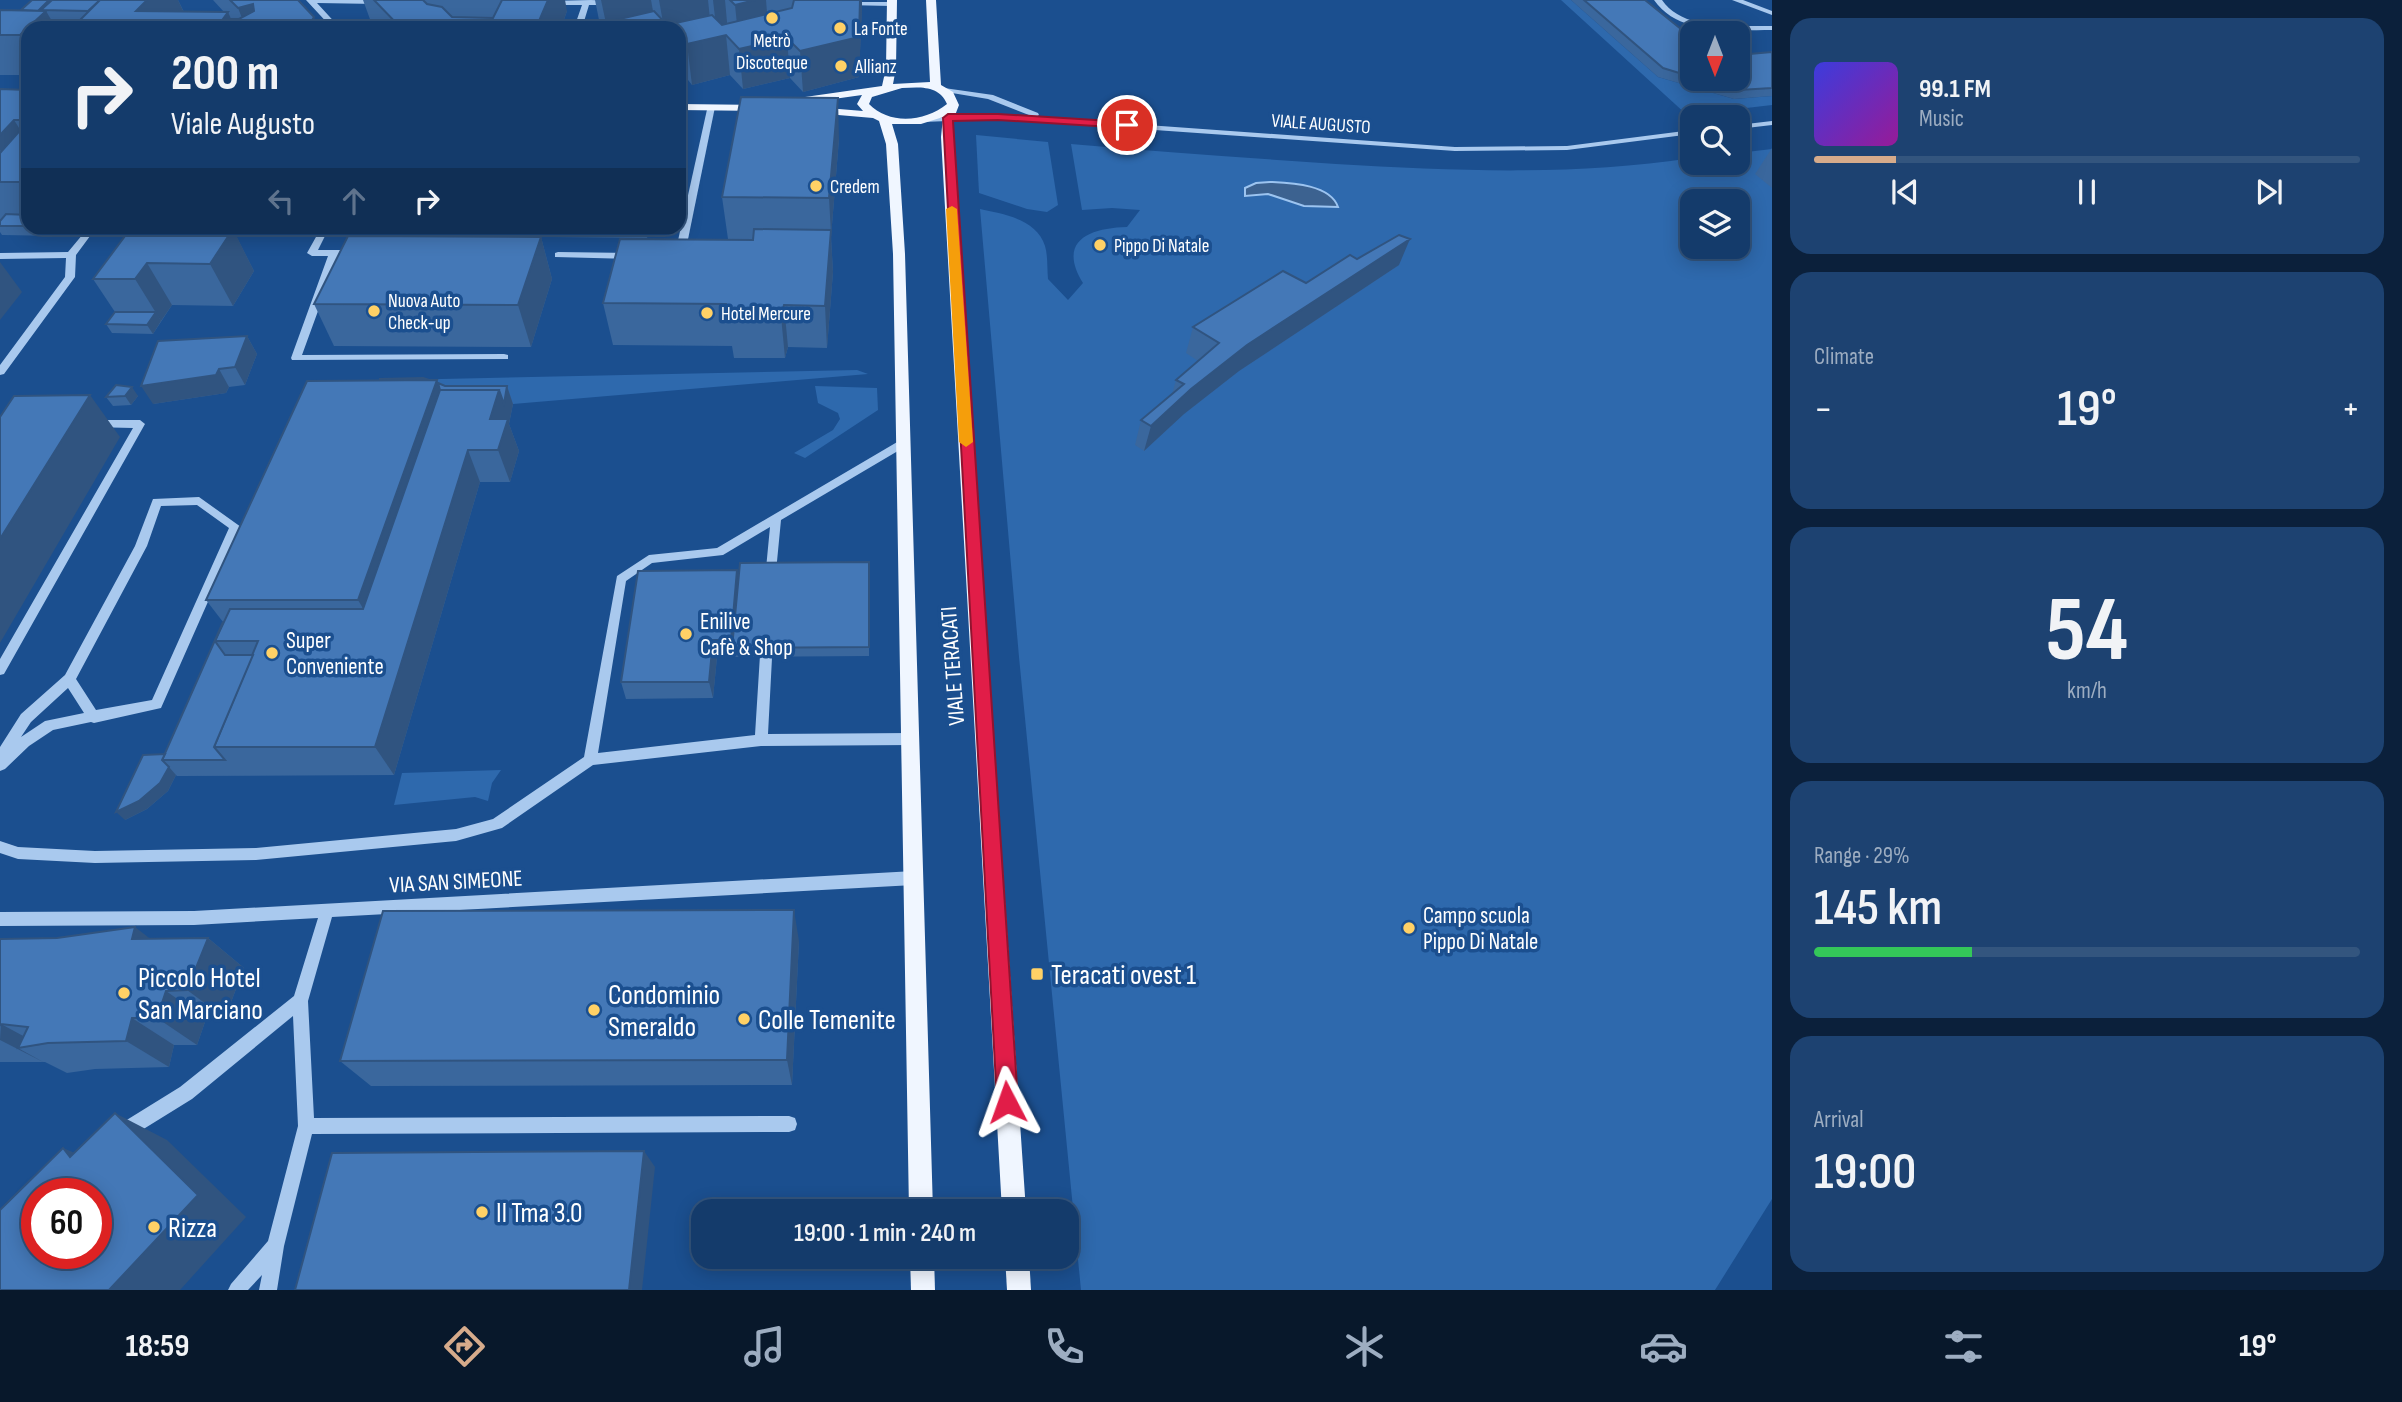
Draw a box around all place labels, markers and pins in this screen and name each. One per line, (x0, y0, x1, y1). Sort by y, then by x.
marker: Metrò Discoteque (764, 10, 780, 26)
place label: La Fonte (854, 18, 908, 41)
marker: La Fonte (832, 20, 848, 36)
place label: Metrò Discoteque (736, 30, 808, 75)
place label: Allianz (854, 56, 897, 79)
marker: Allianz (833, 58, 849, 74)
pin (1097, 95, 1157, 155)
place label: Credem (830, 176, 880, 199)
marker: Credem (808, 178, 824, 194)
place label: Pippo Di Natale (1114, 235, 1209, 258)
marker: Pippo Di Natale (1092, 237, 1108, 253)
place label: Nuova Auto Check-up (388, 290, 460, 335)
marker: Nuova Auto Check-up (366, 303, 382, 319)
place label: Hotel Mercure (721, 303, 811, 326)
marker: Hotel Mercure (699, 305, 715, 321)
place label: Enilive Cafè & Shop (700, 608, 793, 662)
marker: Enilive Cafè & Shop (678, 626, 694, 642)
place label: Super Conveniente (286, 627, 384, 681)
marker: Super Conveniente (264, 645, 280, 661)
place label: Campo scuola Pippo Di Natale (1423, 902, 1538, 956)
marker: Campo scuola Pippo Di Natale (1401, 920, 1417, 936)
place label: Teracati ovest 1 (1051, 959, 1196, 992)
place label: Piccolo Hotel San Marciano (138, 962, 263, 1027)
marker: Teracati ovest 1 (1029, 966, 1045, 982)
place label: Condominio Smeraldo (608, 979, 720, 1044)
marker: Piccolo Hotel San Marciano (116, 985, 132, 1001)
marker: Condominio Smeraldo (586, 1002, 602, 1018)
place label: Colle Temenite (758, 1004, 896, 1037)
marker: Colle Temenite (736, 1011, 752, 1027)
place label: Il Tma 3.0 (496, 1197, 582, 1230)
marker: Il Tma 3.0 (474, 1204, 490, 1220)
place label: Rizza (168, 1212, 217, 1245)
marker: Rizza (146, 1219, 162, 1235)

